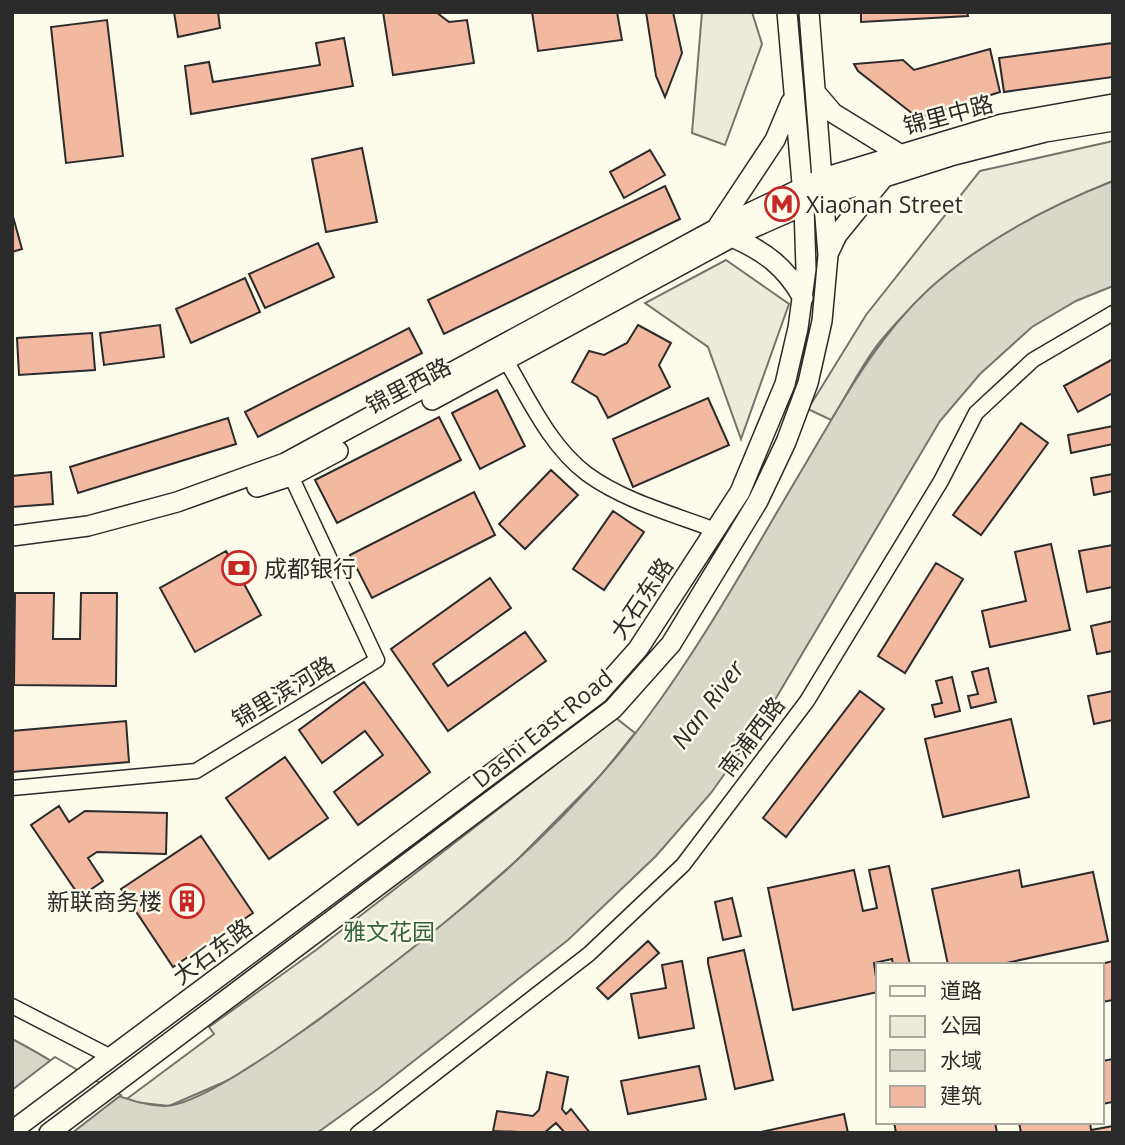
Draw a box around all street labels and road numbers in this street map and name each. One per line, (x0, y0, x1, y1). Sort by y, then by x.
street label: 锦里中路 (899, 87, 997, 141)
street label: 锦里西路 (360, 349, 456, 421)
street label: 大石东路 (602, 551, 680, 645)
street label: 锦里滨河路 (225, 648, 341, 734)
street label: Dashi East Road (465, 661, 619, 795)
street label: 南浦西路 (711, 690, 791, 782)
street label: 大石东路 (166, 911, 258, 991)

